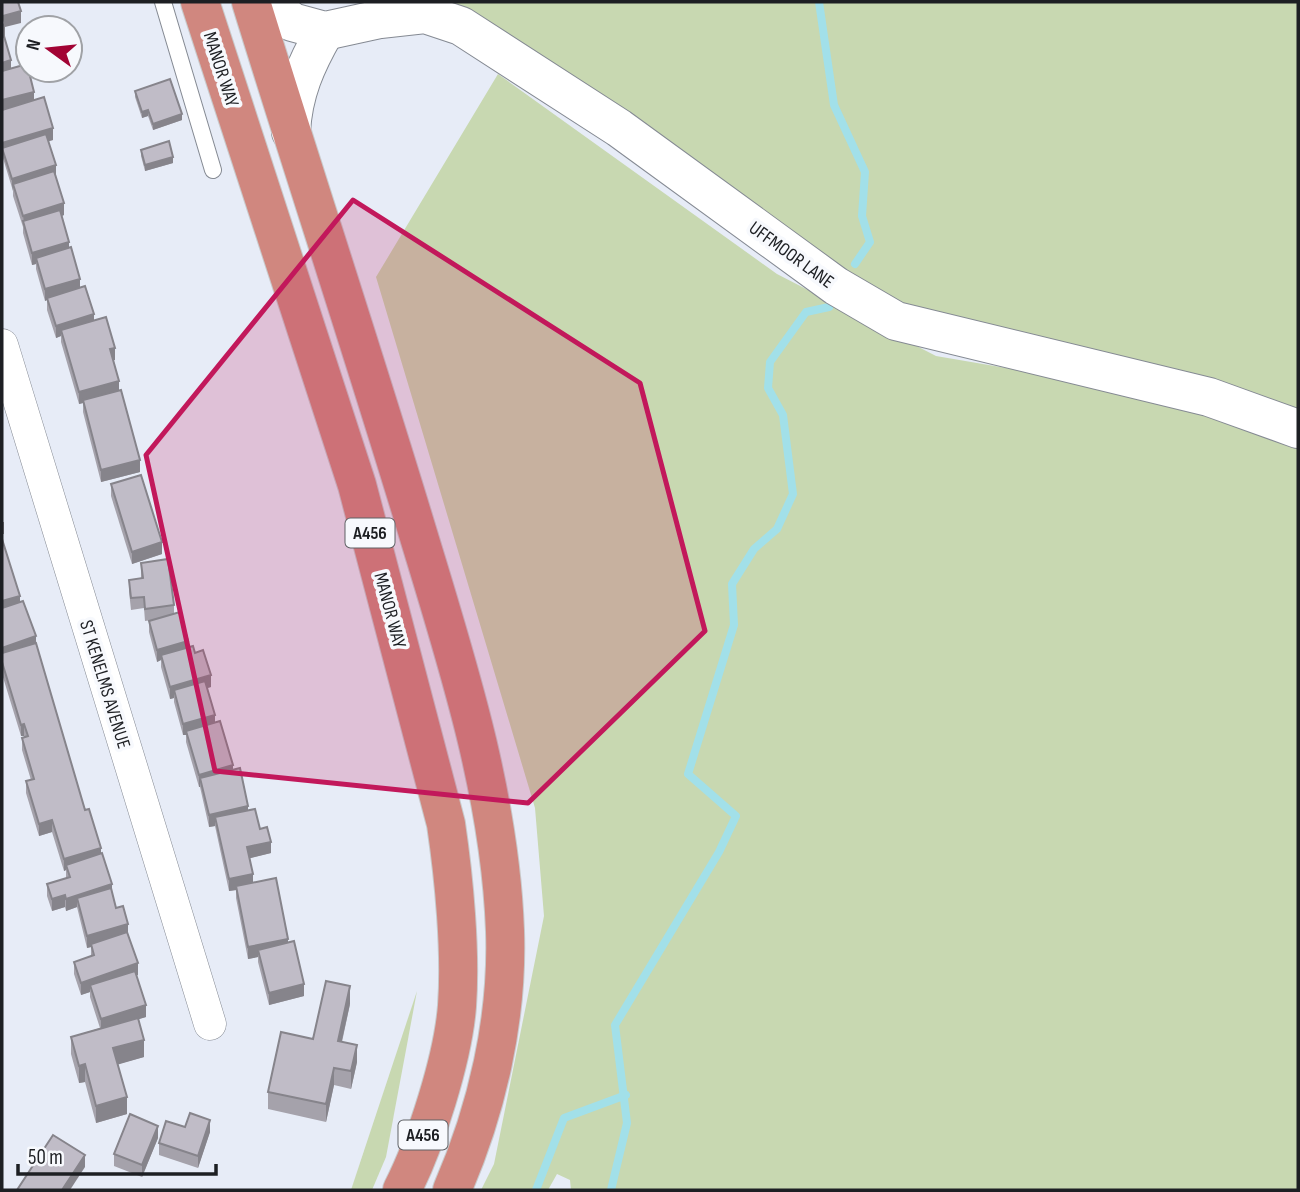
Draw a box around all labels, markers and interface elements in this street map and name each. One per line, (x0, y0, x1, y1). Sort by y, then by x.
north arrow (14, 14, 84, 84)
street label: MANOR WAY (198, 29, 243, 110)
text: N (22, 37, 46, 53)
street label: UFFMOOR LANE (744, 217, 838, 294)
road number: A456 (346, 518, 394, 548)
street label: MANOR WAY (368, 570, 411, 651)
street label: ST KENELMS AVENUE (74, 618, 135, 751)
road number: A456 (398, 1120, 448, 1150)
scale bar (18, 1132, 215, 1176)
text: 50 m (28, 1145, 63, 1170)

